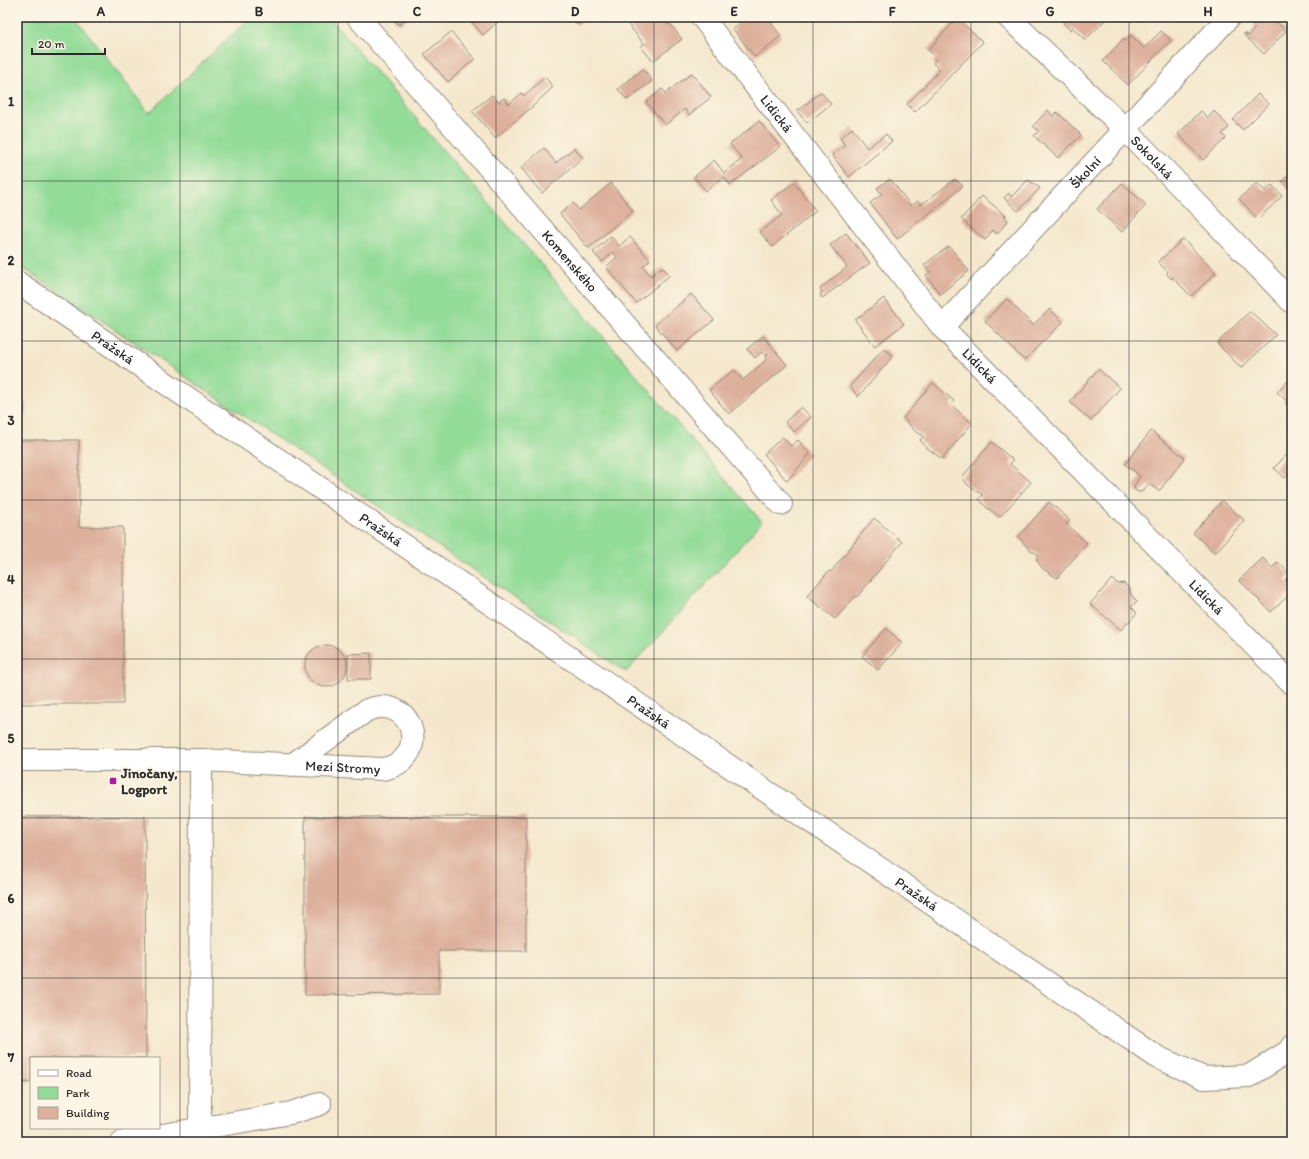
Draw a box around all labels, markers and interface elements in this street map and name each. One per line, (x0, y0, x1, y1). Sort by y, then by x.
text: A (96, 4, 106, 19)
text: B (255, 4, 264, 19)
text: C (413, 4, 422, 19)
text: D (571, 4, 580, 19)
text: E (730, 4, 738, 19)
text: F (889, 4, 896, 19)
text: G (1046, 4, 1055, 19)
text: H (1204, 4, 1213, 19)
scale bar (32, 30, 105, 56)
text: 20 m (38, 37, 65, 51)
street label: Lidická (756, 92, 797, 137)
text: 1 (8, 94, 14, 109)
street label: Sokolská (1127, 132, 1177, 183)
street label: Školní (1067, 153, 1105, 192)
street label: Komenského (538, 227, 601, 296)
text: 2 (8, 253, 15, 268)
street label: Pražská (88, 327, 138, 369)
street label: Lidická (958, 345, 1001, 388)
text: 3 (7, 413, 15, 428)
street label: Pražská (356, 509, 406, 551)
text: 4 (7, 572, 15, 587)
street label: Lidická (1185, 576, 1228, 619)
street label: Pražská (624, 691, 674, 733)
text: 5 (8, 731, 15, 746)
street label: Mezi Stromy (305, 757, 381, 778)
place label: Jinočany, Logport (120, 765, 178, 798)
marker: Jinočany, Logport (108, 776, 118, 786)
street label: Pražská (892, 874, 942, 915)
text: 6 (8, 891, 15, 906)
text: 7 (7, 1050, 15, 1065)
legend (30, 1057, 160, 1129)
text: Road (66, 1066, 92, 1080)
text: Park (66, 1086, 90, 1100)
text: Building (66, 1106, 110, 1120)

